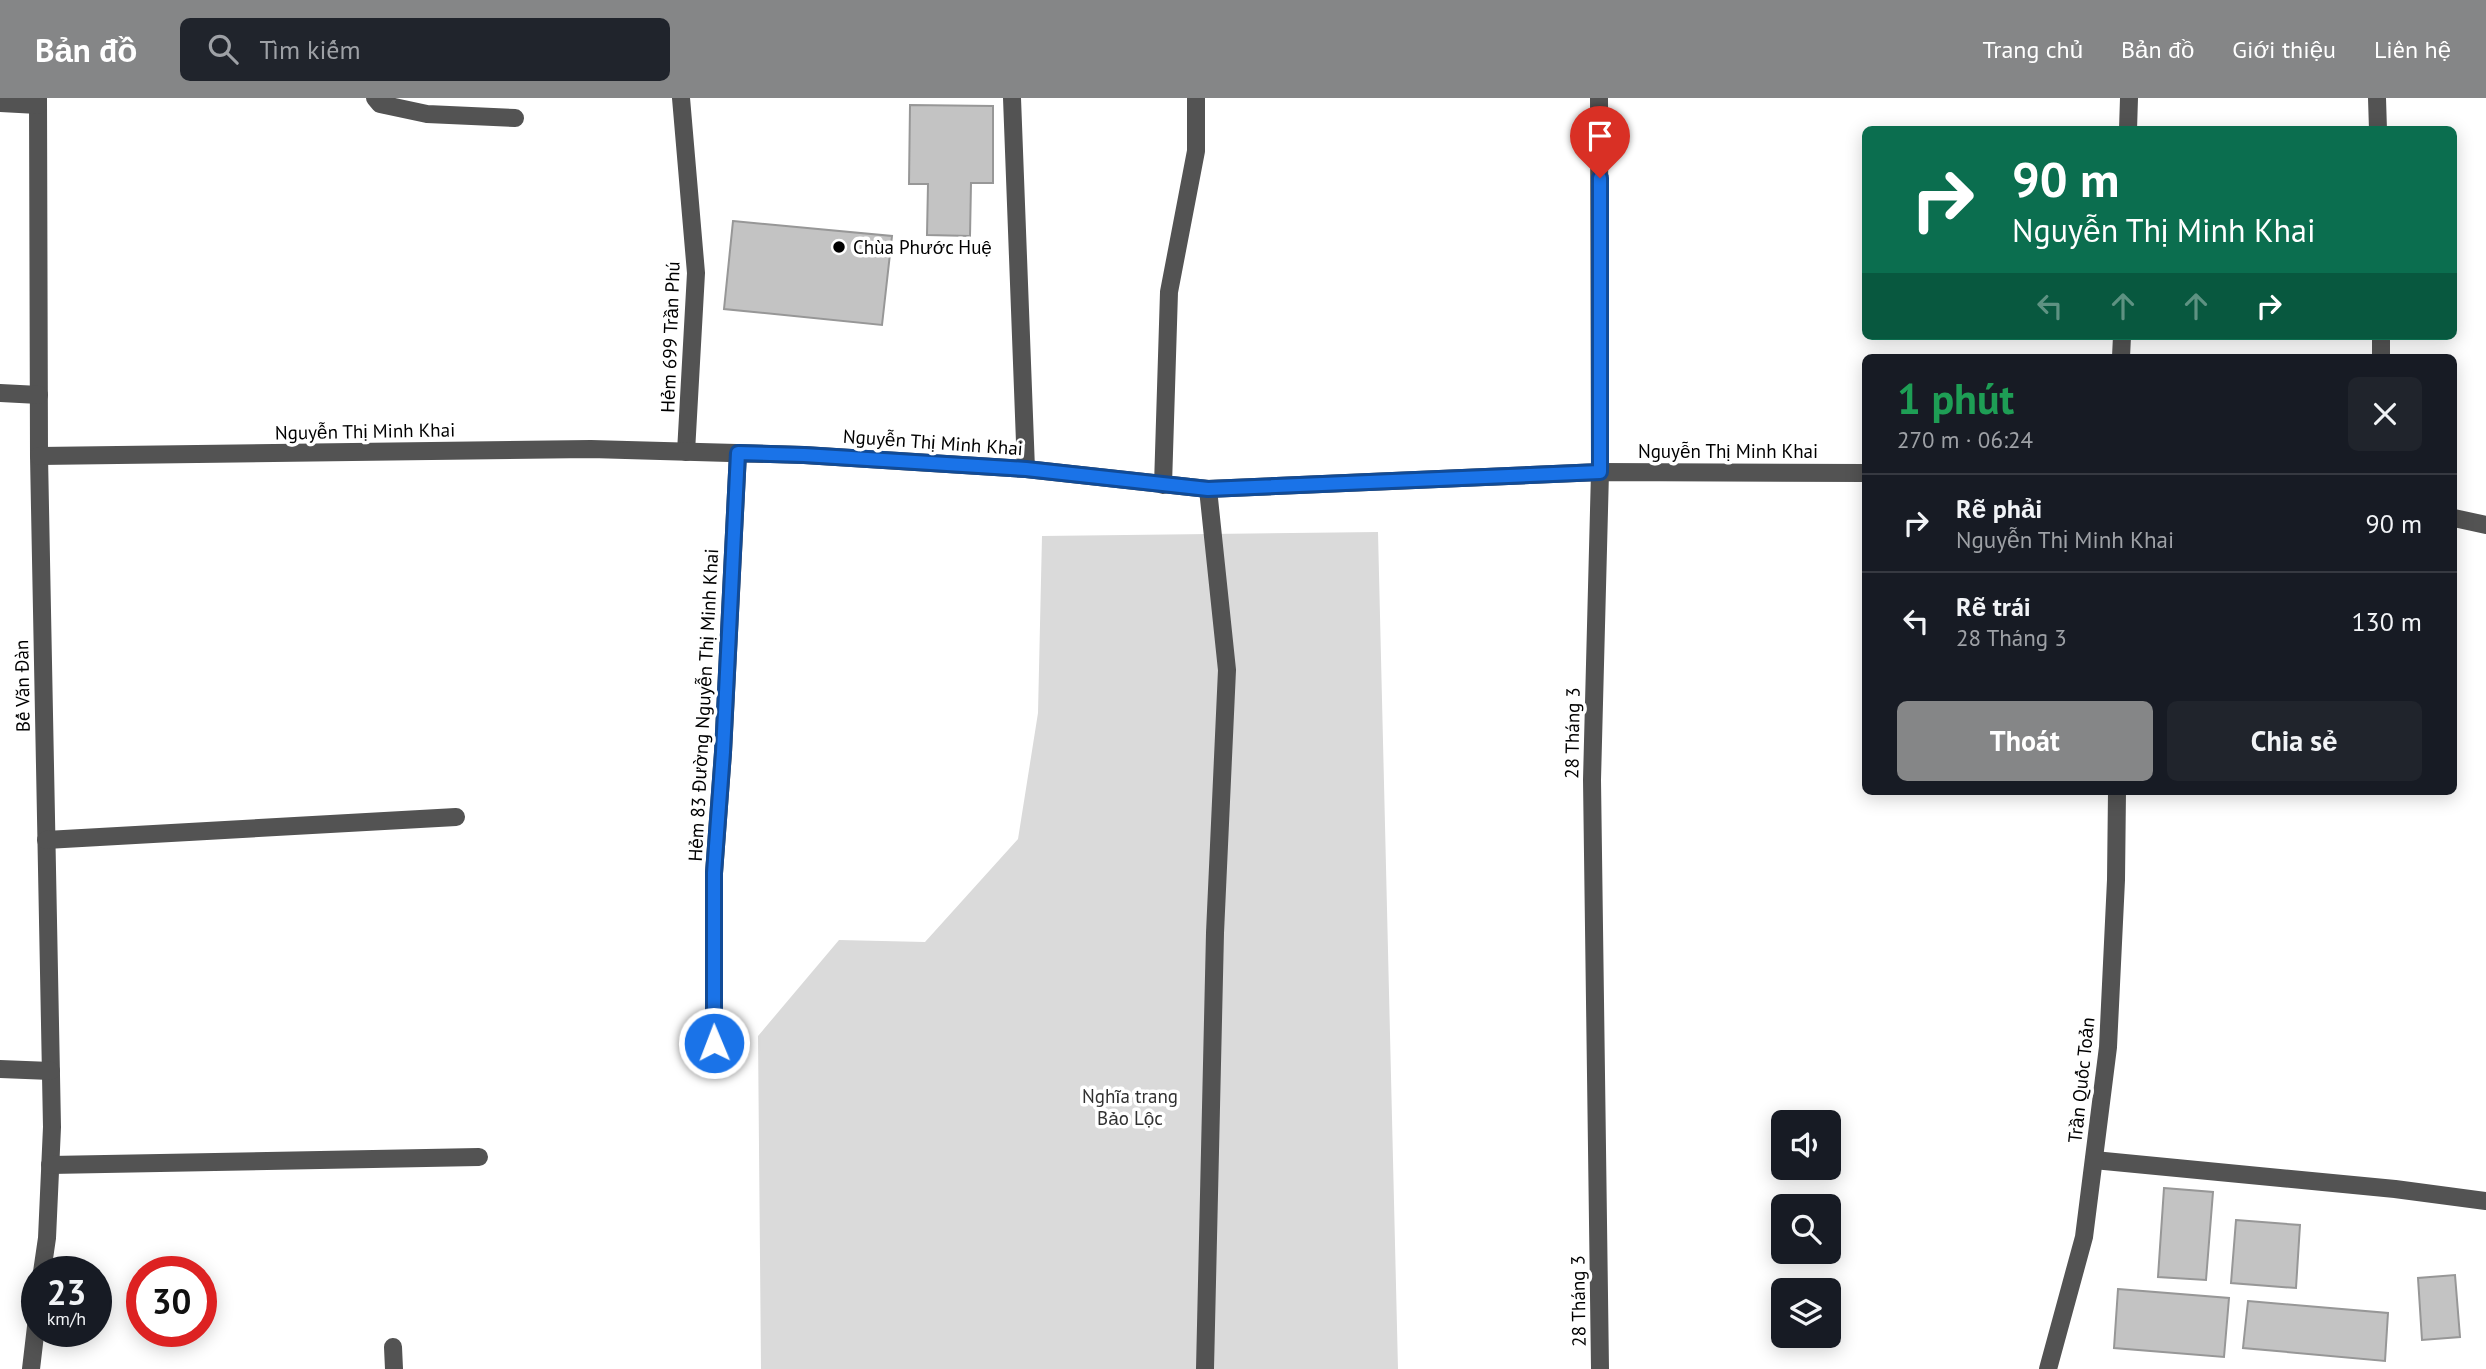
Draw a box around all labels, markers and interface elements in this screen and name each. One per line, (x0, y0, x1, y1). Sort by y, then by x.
search box (180, 18, 670, 81)
text: Bản đồ (35, 28, 138, 71)
icon: search (204, 30, 242, 68)
text: Tìm kiếm (260, 33, 361, 66)
text: Trang chủ (1982, 34, 2083, 65)
text: Bản đồ (2121, 34, 2194, 65)
text: Giới thiệu (2232, 34, 2336, 65)
text: Liên hệ (2374, 34, 2451, 65)
pin (1570, 106, 1630, 178)
icon: arrive (1581, 117, 1619, 155)
text: 90 m (2012, 147, 2119, 211)
icon: right (1897, 154, 1988, 245)
text: Nguyễn Thị Minh Khai (2012, 209, 2316, 251)
place label: Chùa Phước Huệ (853, 235, 992, 259)
marker: Chùa Phước Huệ (831, 239, 847, 255)
street label: Hẻm 699 Trần Phú (655, 261, 685, 413)
icon: left (2031, 287, 2069, 325)
icon: ahead (2104, 287, 2142, 325)
icon: ahead (2177, 287, 2215, 325)
icon: right (2250, 287, 2288, 325)
text: 1 phút (1897, 371, 2014, 426)
button: close (2348, 377, 2422, 451)
street label: Nguyễn Thị Minh Khai (275, 417, 455, 445)
street label: Nguyễn Thị Minh Khai (842, 424, 1024, 460)
text: 270 m · 06:24 (1897, 425, 2033, 454)
street label: Nguyễn Thị Minh Khai (1638, 439, 1818, 463)
text: Rẽ phải (1956, 492, 2042, 525)
icon: right (1897, 504, 1935, 542)
text: 90 m (2366, 507, 2422, 540)
text: Nguyễn Thị Minh Khai (1956, 525, 2174, 554)
street label: Hẻm 83 Đường Nguyễn Thị Minh Khai (683, 548, 723, 862)
text: Rẽ trái (1956, 590, 2031, 623)
icon: left (1897, 602, 1935, 640)
text: 130 m (2351, 605, 2422, 638)
text: 28 Tháng 3 (1956, 623, 2067, 652)
street label: Bế Văn Đàn (9, 640, 35, 732)
street label: 28 Tháng 3 (1559, 687, 1585, 779)
button: Thoát (1897, 701, 2153, 781)
button: Chia sẻ (2167, 701, 2422, 781)
position arrow (677, 1006, 751, 1080)
street label: Trần Quốc Toản (2062, 1016, 2100, 1144)
park label: Nghĩa trang Bảo Lộc (1082, 1084, 1178, 1130)
map controls (1771, 1110, 1841, 1348)
button: sound (1771, 1110, 1841, 1180)
button: search (1771, 1194, 1841, 1264)
street label: 28 Tháng 3 (1565, 1255, 1591, 1347)
speed limit sign: 30 (126, 1256, 217, 1347)
text: 23 (47, 1269, 86, 1315)
button: layers (1771, 1278, 1841, 1348)
text: km/h (47, 1307, 86, 1330)

